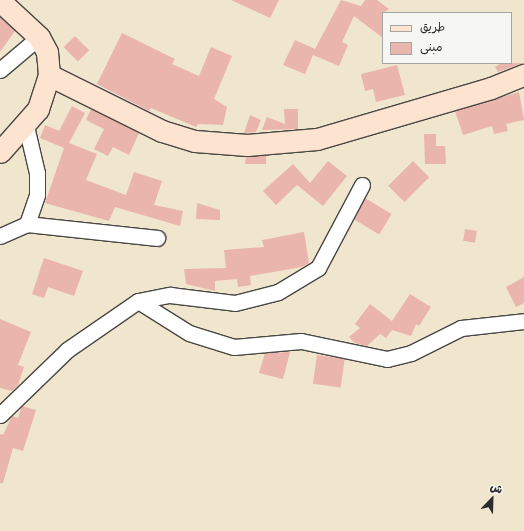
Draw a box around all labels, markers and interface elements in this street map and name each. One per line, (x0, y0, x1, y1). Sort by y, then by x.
legend (382, 12, 512, 64)
text: طريق (420, 19, 445, 34)
text: مبنى (420, 39, 443, 54)
north arrow (472, 479, 512, 519)
text: ش (488, 479, 505, 497)

